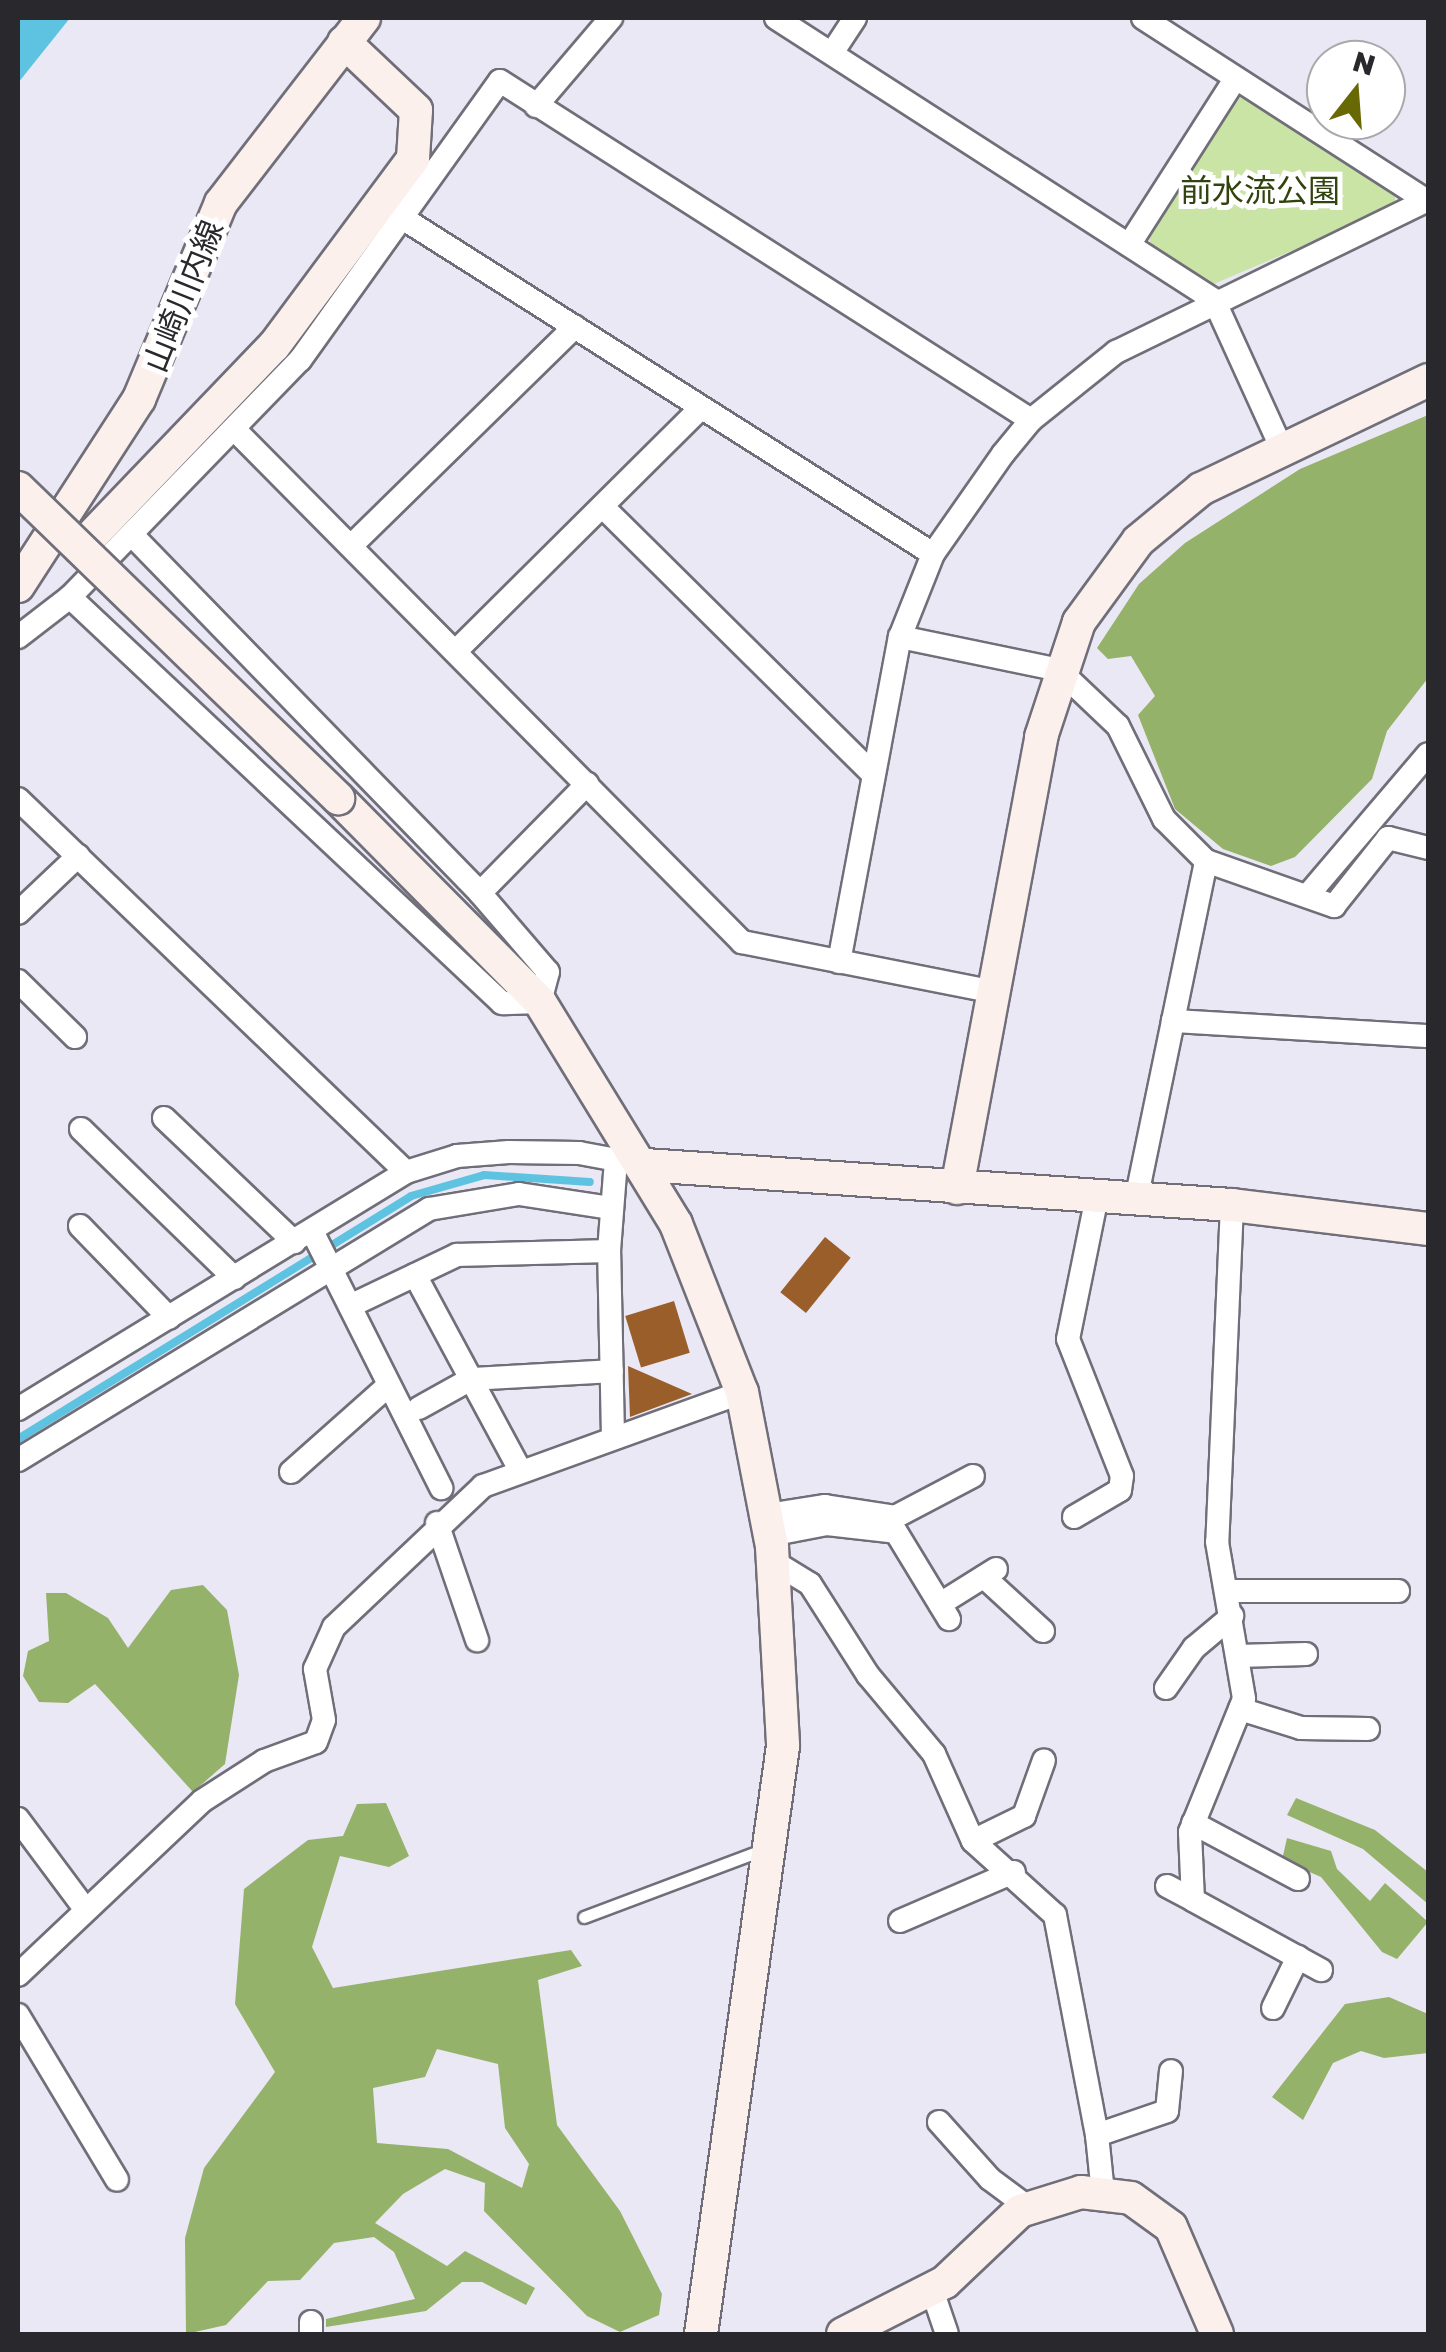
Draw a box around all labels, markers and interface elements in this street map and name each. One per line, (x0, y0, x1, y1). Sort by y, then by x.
north arrow (1306, 40, 1406, 140)
text: N (1349, 44, 1379, 82)
park label: 前水流公園 (1180, 171, 1340, 209)
street label: 山崎川内線 (135, 215, 231, 377)

